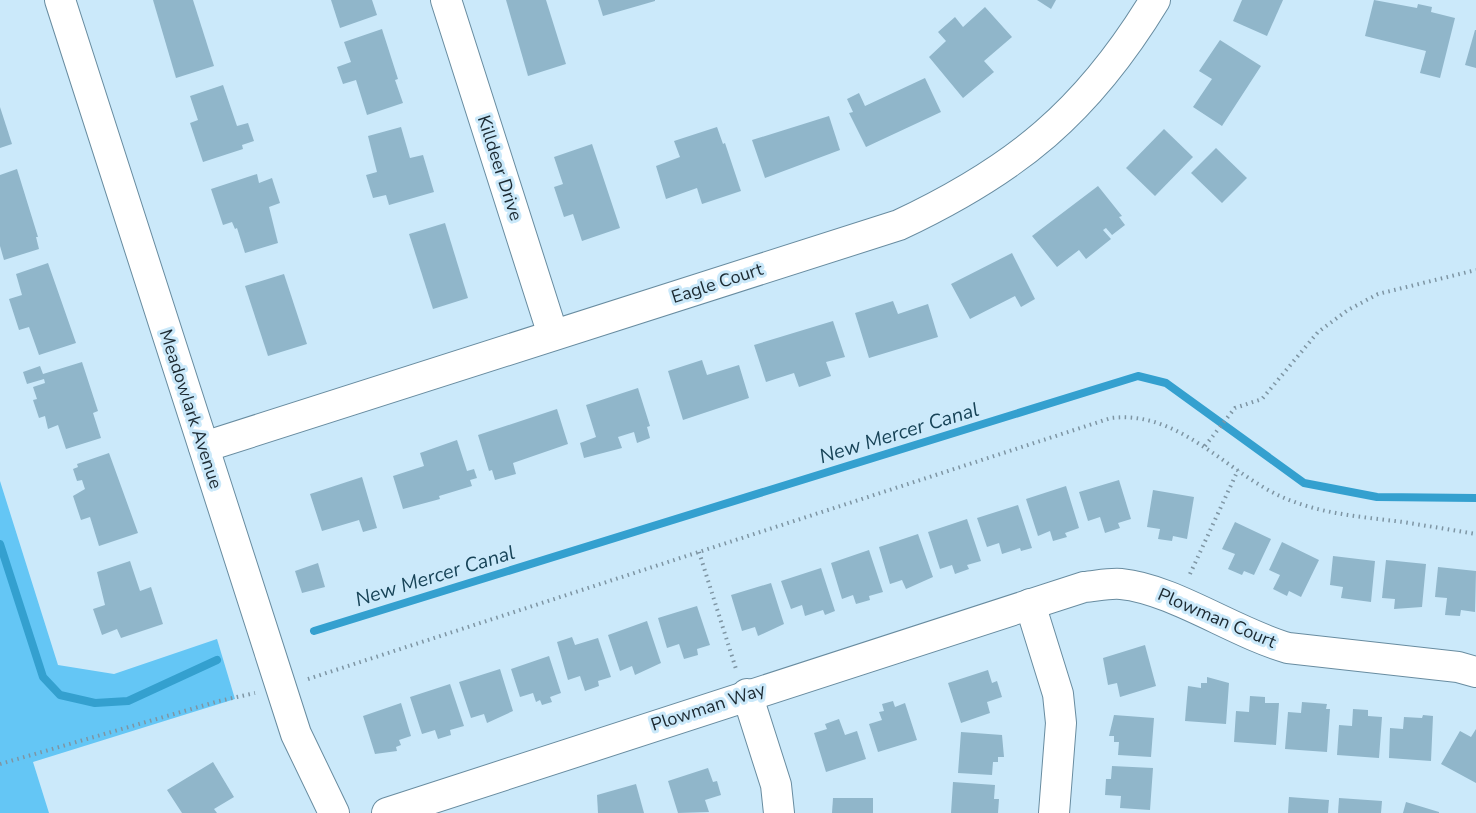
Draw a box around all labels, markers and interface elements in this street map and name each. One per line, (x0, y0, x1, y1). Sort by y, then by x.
street label: Killdeer Drive (472, 112, 528, 224)
street label: Eagle Court (668, 257, 766, 309)
street label: Meadowlark Avenue (154, 326, 228, 492)
water label: New Mercer Canal (816, 396, 982, 470)
water label: New Mercer Canal (352, 539, 518, 613)
street label: Plowman Court (1154, 582, 1280, 654)
street label: Plowman Way (648, 677, 769, 737)

